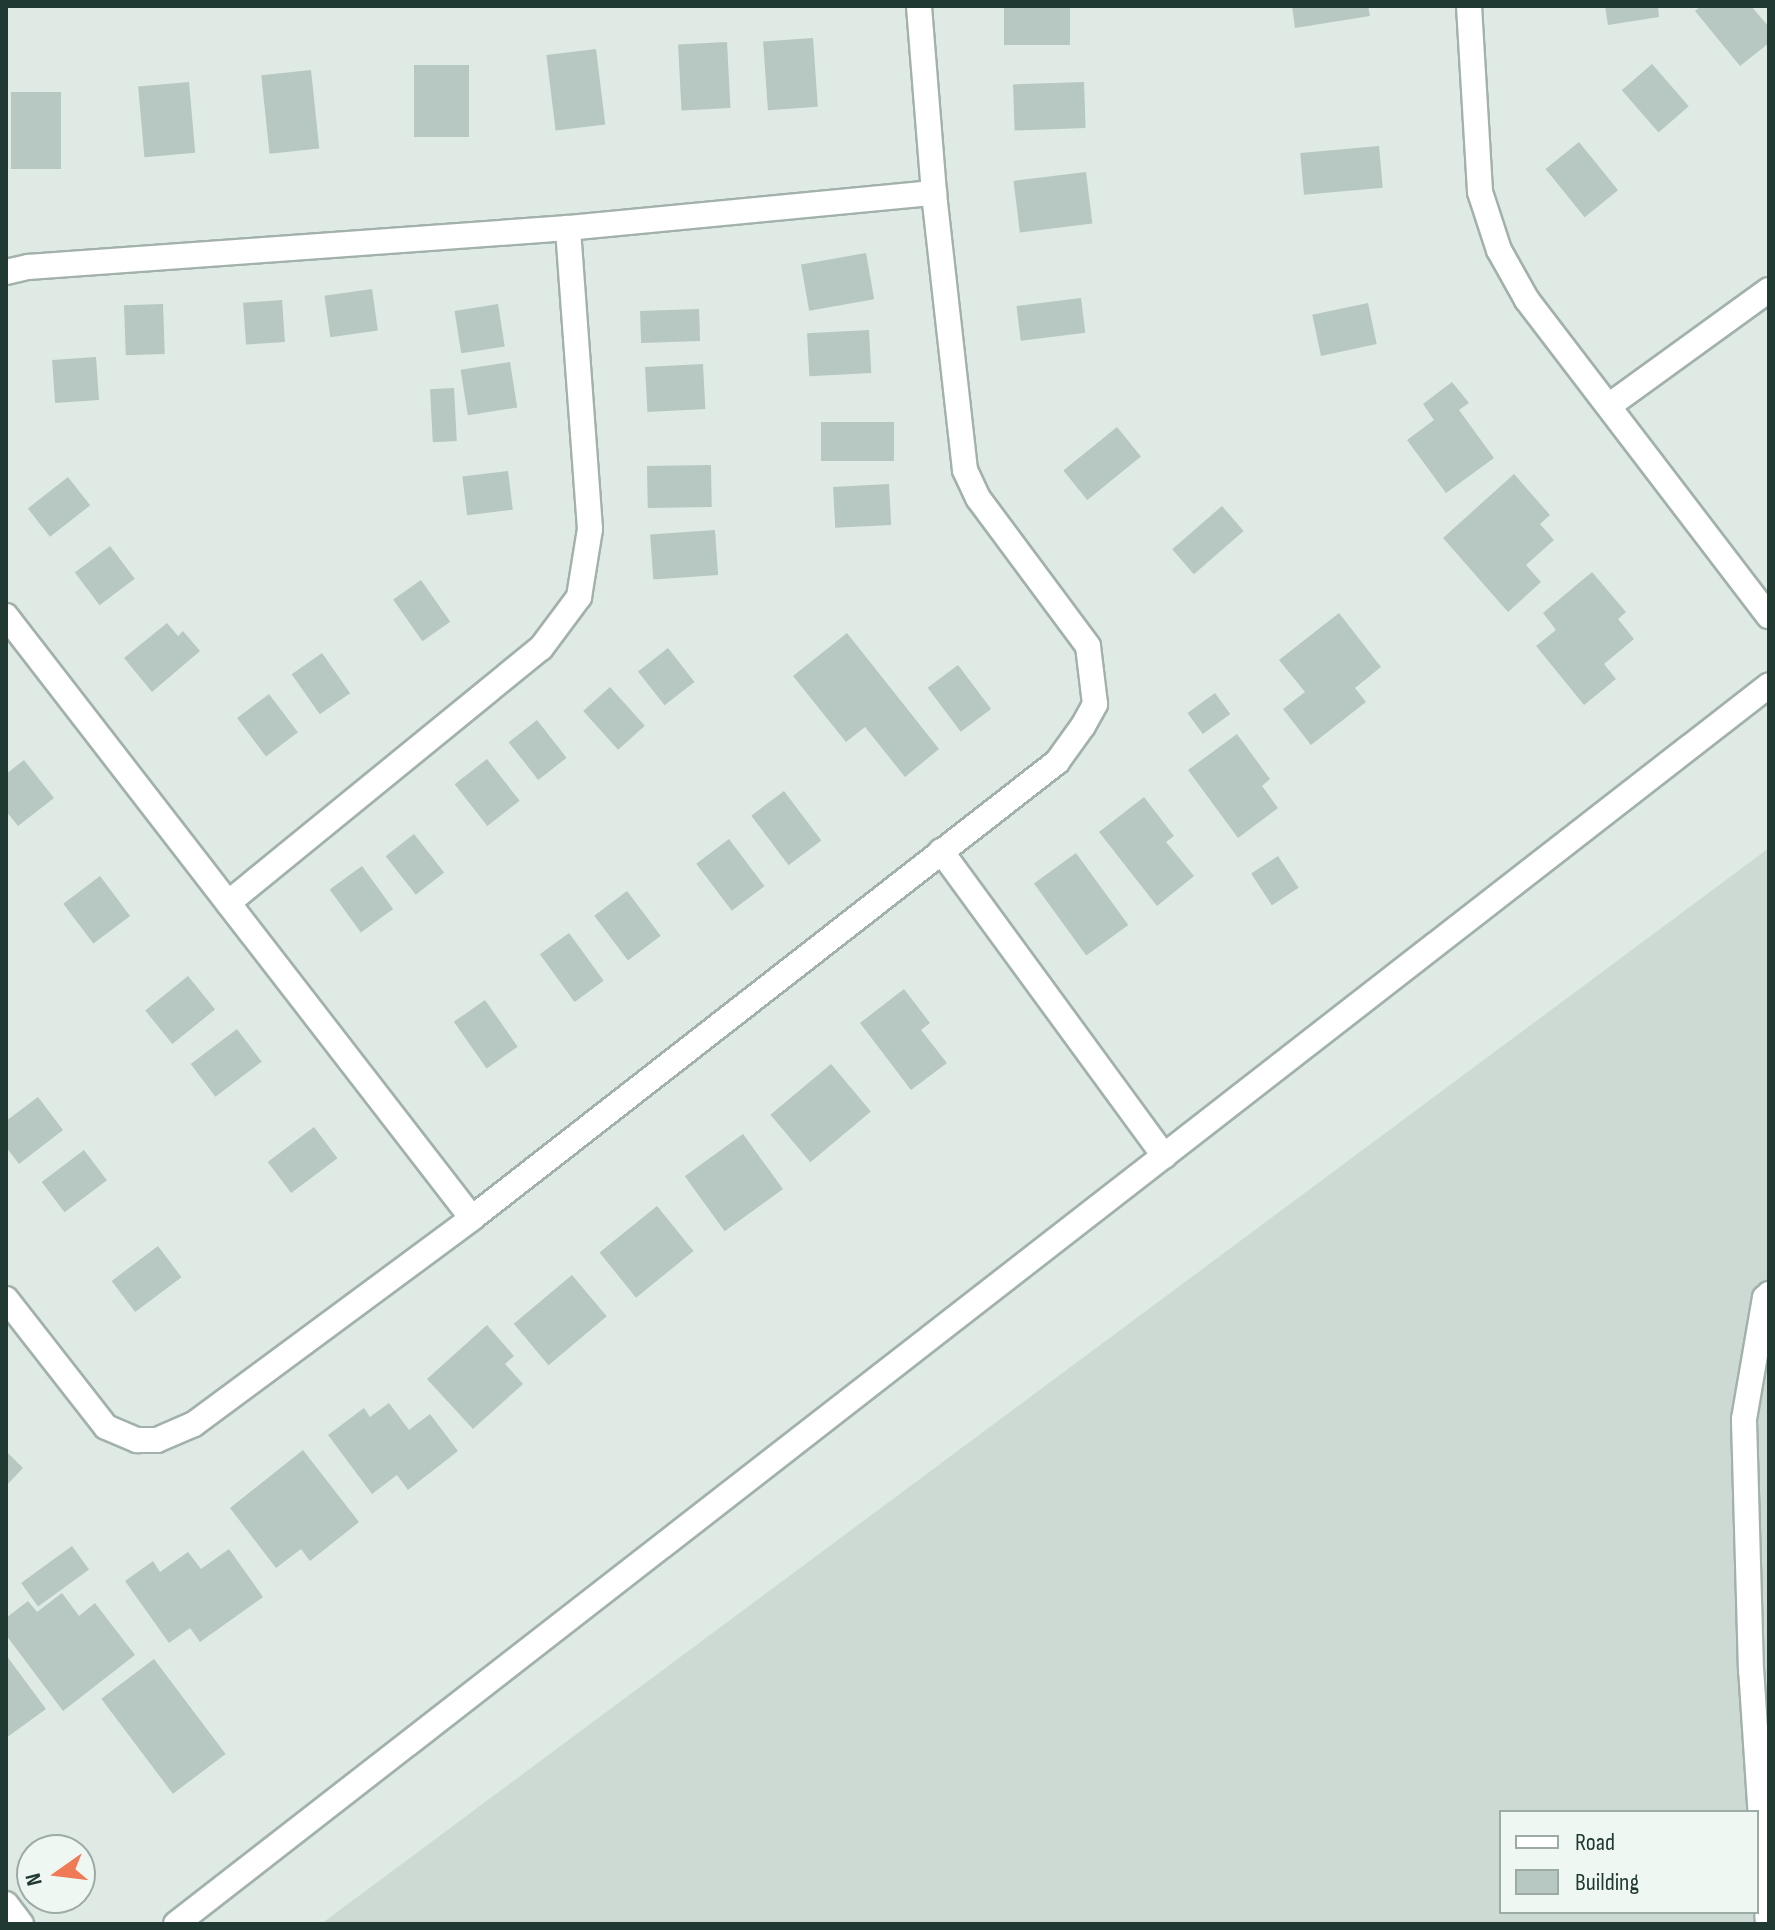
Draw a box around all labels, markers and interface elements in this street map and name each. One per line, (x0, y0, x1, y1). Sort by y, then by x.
legend (1499, 1810, 1759, 1914)
text: Road (1575, 1828, 1615, 1857)
north arrow (16, 1834, 96, 1914)
text: Building (1575, 1868, 1639, 1897)
text: N (20, 1870, 49, 1888)

